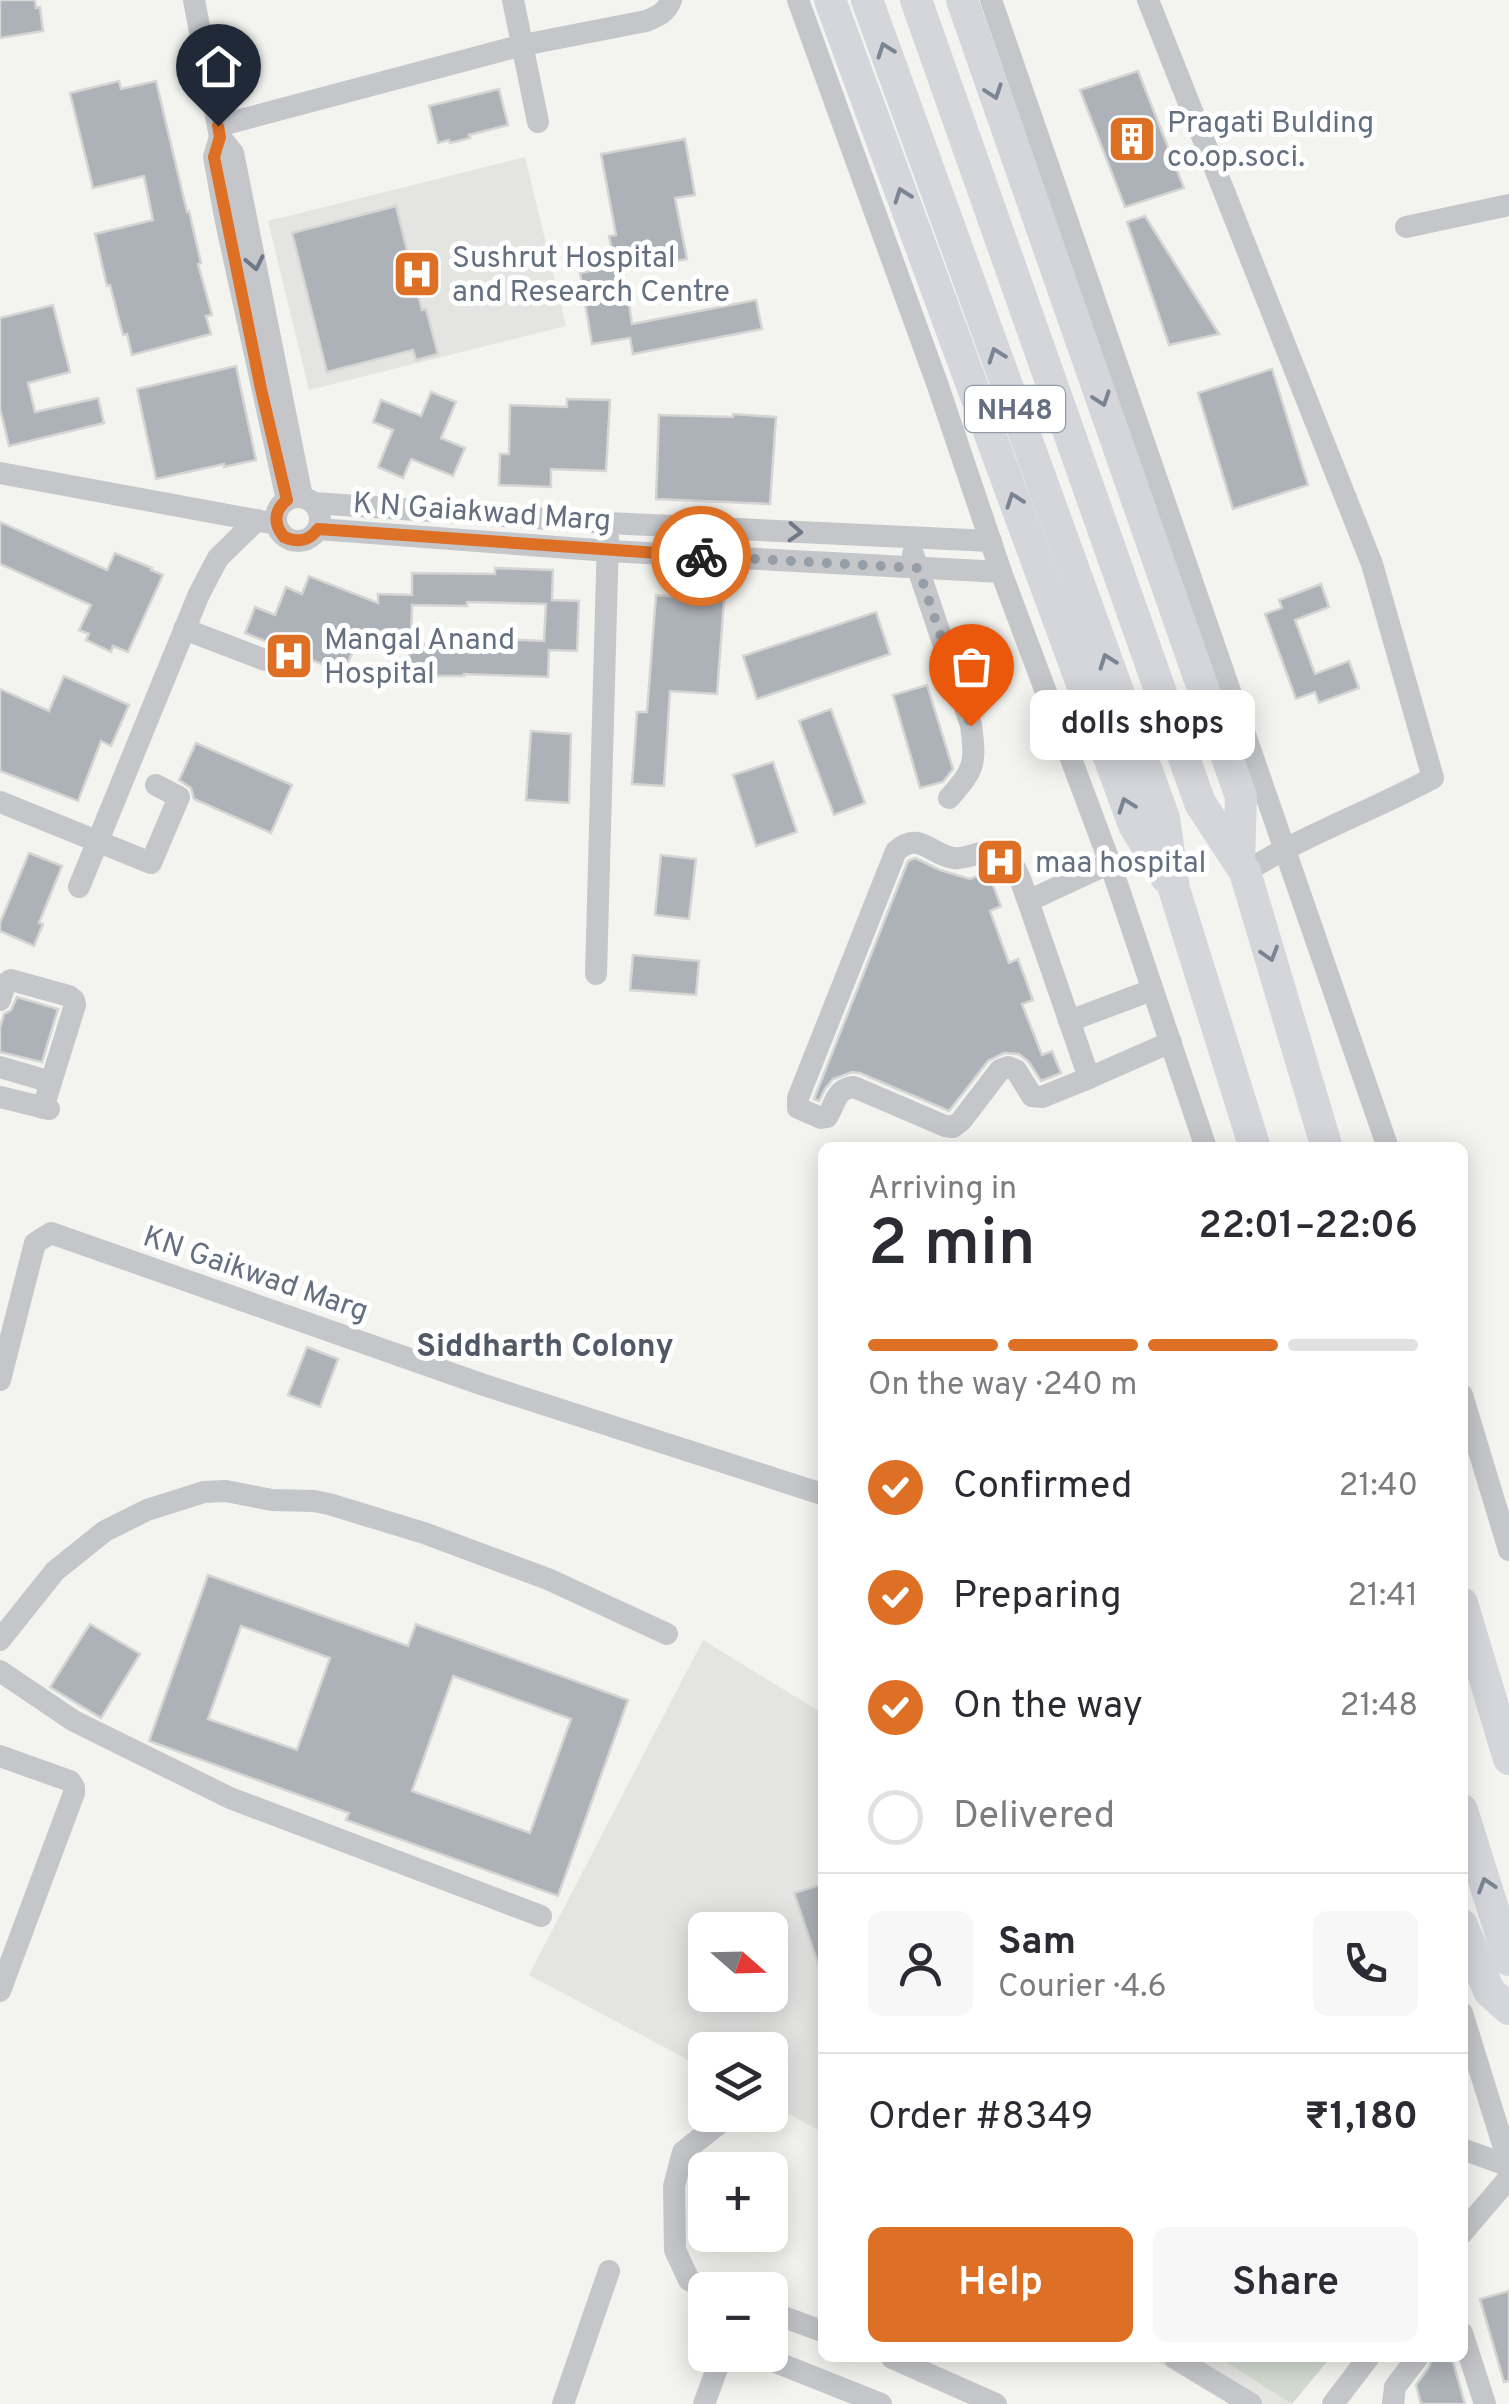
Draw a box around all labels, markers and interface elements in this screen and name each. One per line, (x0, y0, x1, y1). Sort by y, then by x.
pin (176, 24, 261, 127)
icon: home (191, 39, 246, 94)
one-way arrow (876, 42, 897, 59)
one-way arrow (983, 83, 1003, 100)
place label: Pragati Bulding co.op.soci. (1167, 106, 1374, 177)
building icon: Pragati Bulding co.op.soci. (1106, 113, 1158, 165)
one-way arrow (893, 187, 914, 204)
place label: Sushrut Hospital and Research Centre (452, 241, 730, 312)
hospital icon: Sushrut Hospital and Research Centre (391, 248, 443, 300)
one-way arrow (244, 254, 265, 271)
one-way arrow (987, 348, 1008, 365)
road number: NH48 (965, 386, 1065, 432)
one-way arrow (1090, 389, 1110, 406)
street label: K N Gaiakwad Marg (351, 486, 612, 541)
one-way arrow (1005, 492, 1026, 509)
courier (651, 506, 751, 606)
one-way arrow (788, 521, 804, 542)
icon: bike (674, 529, 729, 584)
place label: Mangal Anand Hospital (324, 623, 515, 694)
pin (929, 624, 1014, 727)
hospital icon: Mangal Anand Hospital (263, 630, 315, 682)
icon: bag (944, 639, 999, 694)
one-way arrow (1098, 653, 1119, 670)
callout: dolls shops (1031, 691, 1256, 761)
text: dolls shops (1061, 705, 1224, 745)
one-way arrow (1117, 797, 1138, 814)
hospital icon: maa hospital (974, 836, 1026, 888)
place label: maa hospital (1035, 846, 1206, 883)
one-way arrow (1258, 945, 1279, 962)
text: Arriving in (868, 1170, 1017, 1210)
text: 22:01–22:06 (1199, 1203, 1418, 1252)
text: 2 min (868, 1206, 1036, 1288)
street label: KN Gaikwad Marg (138, 1219, 373, 1331)
district label: Siddharth Colony (416, 1328, 674, 1368)
text: On the way · 240 m (868, 1366, 1137, 1406)
icon: check (868, 1460, 923, 1515)
text: Confirmed (953, 1463, 1132, 1512)
text: 21:40 (1339, 1467, 1418, 1507)
icon: check (868, 1570, 923, 1625)
text: Preparing (953, 1573, 1122, 1622)
text: 21:41 (1347, 1577, 1418, 1617)
icon: check (868, 1680, 923, 1735)
text: On the way (953, 1683, 1143, 1732)
text: 21:48 (1340, 1687, 1418, 1727)
text: Delivered (953, 1793, 1115, 1842)
one-way arrow (1477, 1877, 1498, 1894)
button: person (868, 1911, 973, 2016)
button: phone (1313, 1911, 1418, 2016)
north arrow (688, 1912, 788, 2012)
map controls (688, 1912, 788, 2372)
text: Sam (998, 1919, 1076, 1968)
text: Courier · 4.6 (998, 1968, 1167, 2008)
button: layers (688, 2032, 788, 2132)
text: Order #8349 (868, 2094, 1093, 2143)
text: ₹1,180 (1304, 2094, 1418, 2143)
button: + (688, 2152, 788, 2252)
button: Help (868, 2227, 1133, 2342)
button: Share (1153, 2227, 1418, 2342)
button: − (688, 2272, 788, 2372)

